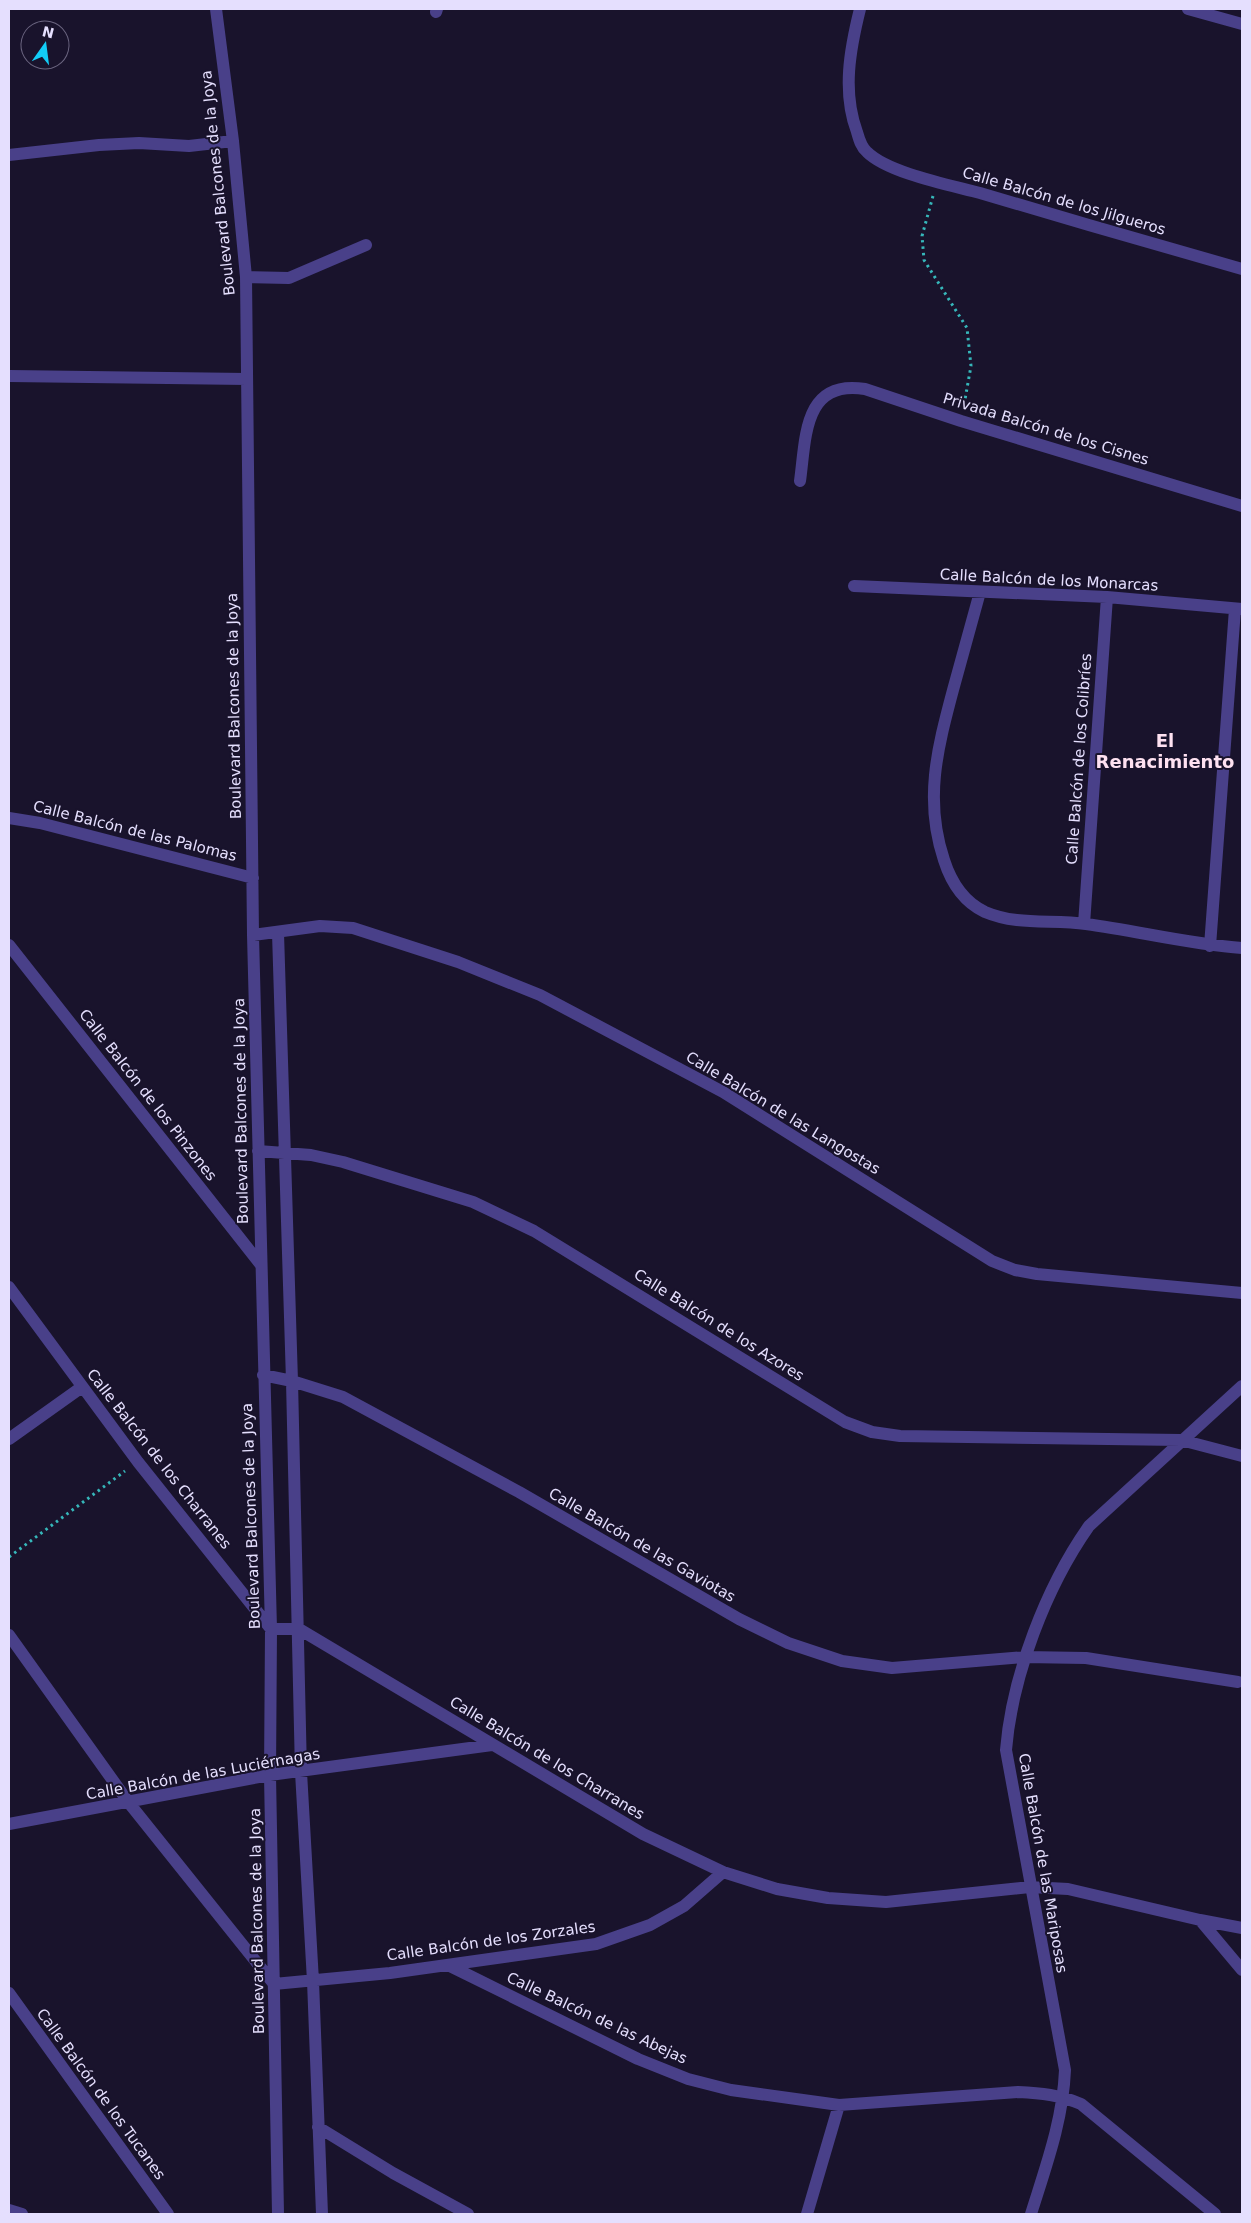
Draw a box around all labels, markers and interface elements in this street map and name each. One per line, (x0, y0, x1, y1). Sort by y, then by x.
north arrow (20, 20, 70, 70)
text: N (41, 23, 56, 42)
street label: Boulevard Balcones de la Joya (197, 70, 239, 296)
street label: Calle Balcón de los Jilgueros (960, 163, 1168, 239)
street label: Privada Balcón de los Cisnes (941, 389, 1151, 469)
street label: Calle Balcón de los Monarcas (939, 565, 1159, 595)
street label: Boulevard Balcones de la Joya (223, 593, 245, 819)
street label: Calle Balcón de los Colibríes (1063, 653, 1095, 865)
district label: El Renacimiento (1096, 730, 1234, 772)
street label: Calle Balcón de las Palomas (31, 797, 239, 865)
street label: Boulevard Balcones de la Joya (230, 998, 252, 1224)
street label: Calle Balcón de los Pinzones (75, 1006, 221, 1185)
street label: Calle Balcón de las Langostas (683, 1048, 883, 1178)
street label: Calle Balcón de los Azores (631, 1265, 807, 1385)
street label: Calle Balcón de los Charranes (83, 1365, 235, 1553)
street label: Boulevard Balcones de la Joya (238, 1403, 264, 1629)
street label: Calle Balcón de las Gaviotas (545, 1484, 739, 1606)
street label: Calle Balcón de los Charranes (446, 1693, 648, 1823)
street label: Calle Balcón de las Luciérnagas (85, 1745, 322, 1803)
street label: Calle Balcón de las Mariposas (1015, 1752, 1071, 1974)
street label: Boulevard Balcones de la Joya (246, 1808, 268, 2034)
street label: Calle Balcón de los Zorzales (385, 1917, 597, 1965)
street label: Calle Balcón de las Abejas (504, 1968, 690, 2068)
street label: Calle Balcón de los Tucanes (33, 2005, 169, 2183)

